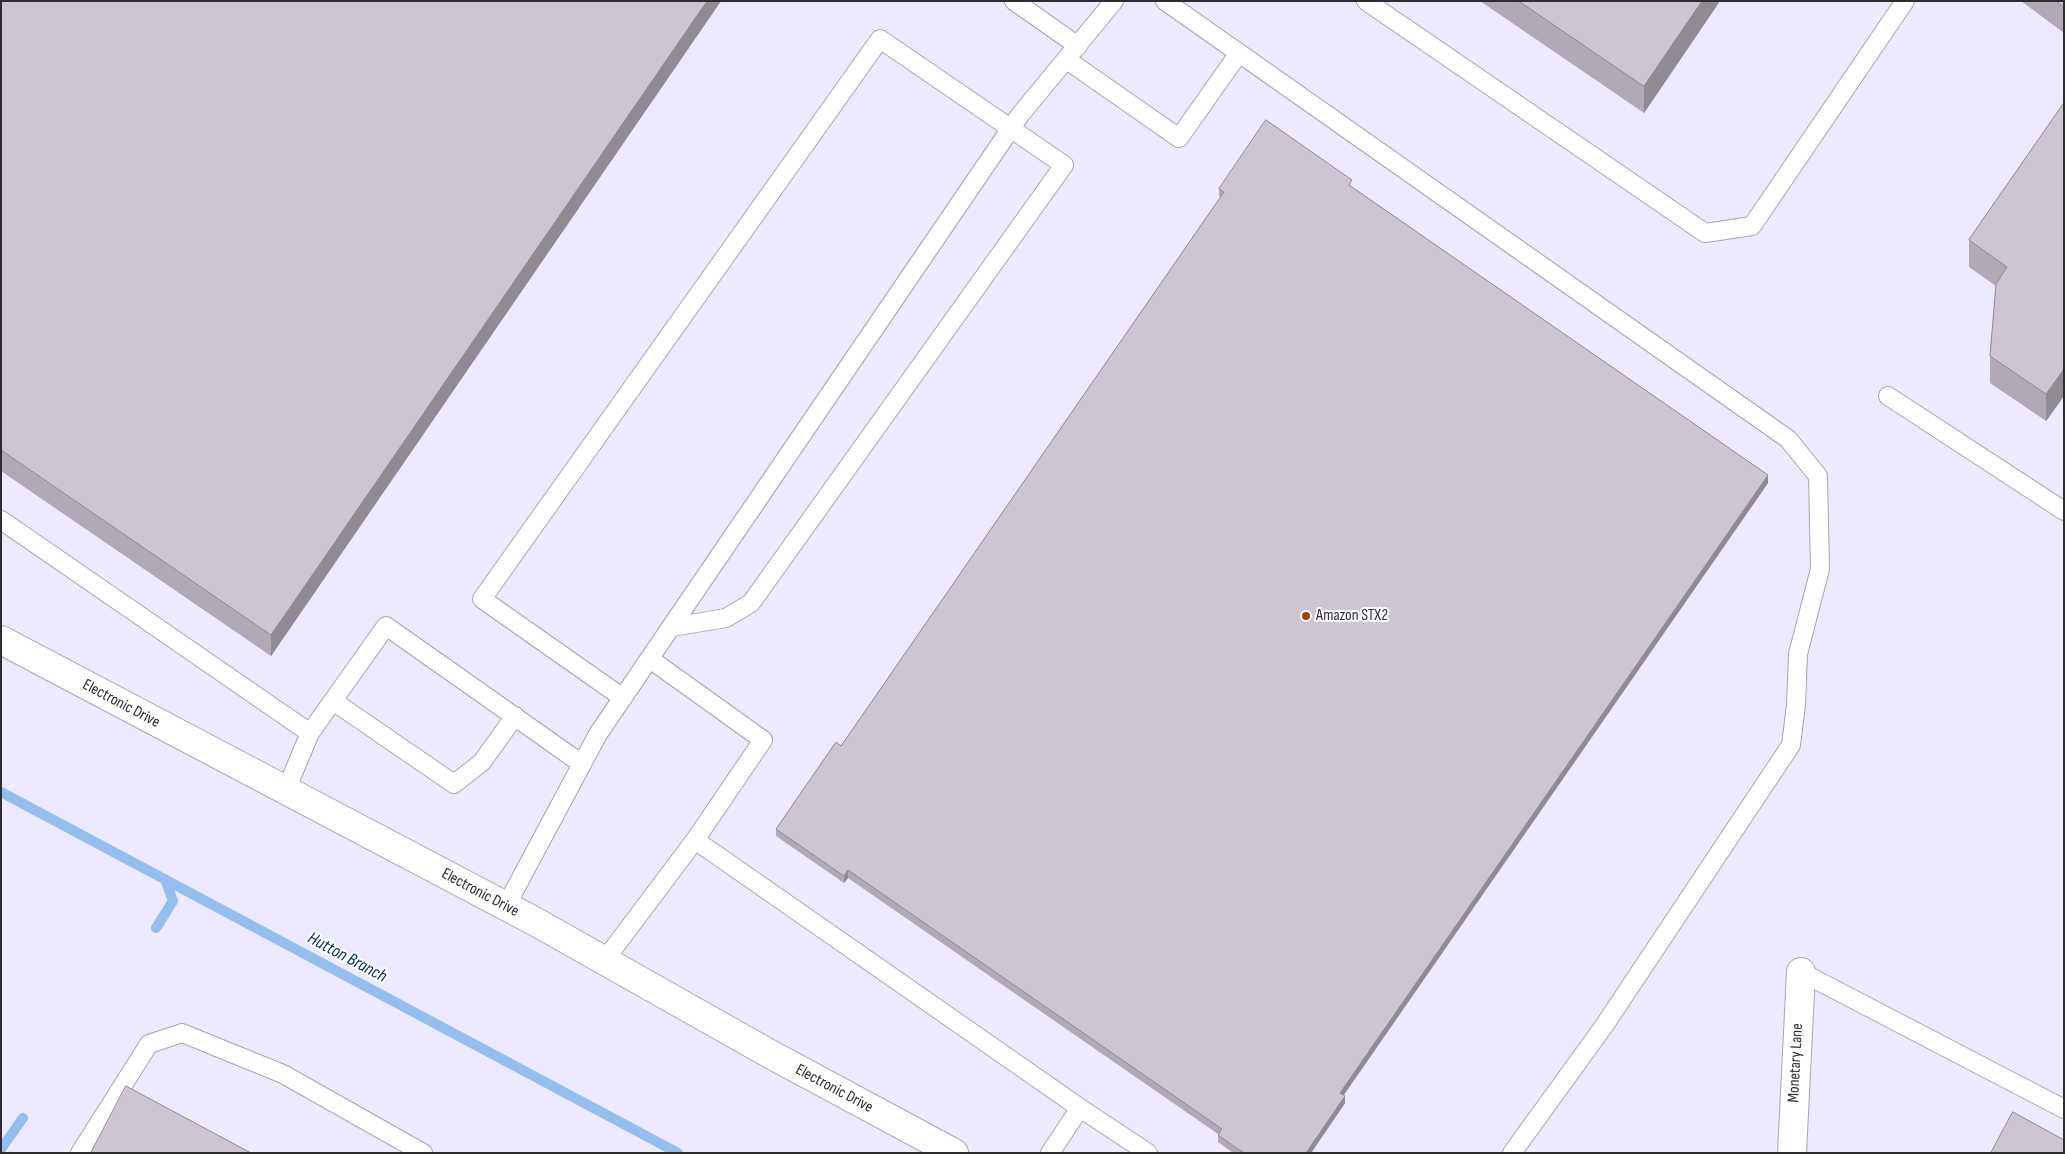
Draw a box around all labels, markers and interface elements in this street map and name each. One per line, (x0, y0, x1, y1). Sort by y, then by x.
place label: Amazon STX2 (1316, 606, 1388, 626)
marker: Amazon STX2 (1300, 610, 1312, 622)
street label: Electronic Drive (79, 676, 163, 732)
street label: Electronic Drive (438, 865, 522, 921)
water label: Hutton Branch (304, 928, 390, 988)
street label: Monetary Lane (1784, 1023, 1808, 1103)
street label: Electronic Drive (792, 1061, 876, 1117)

